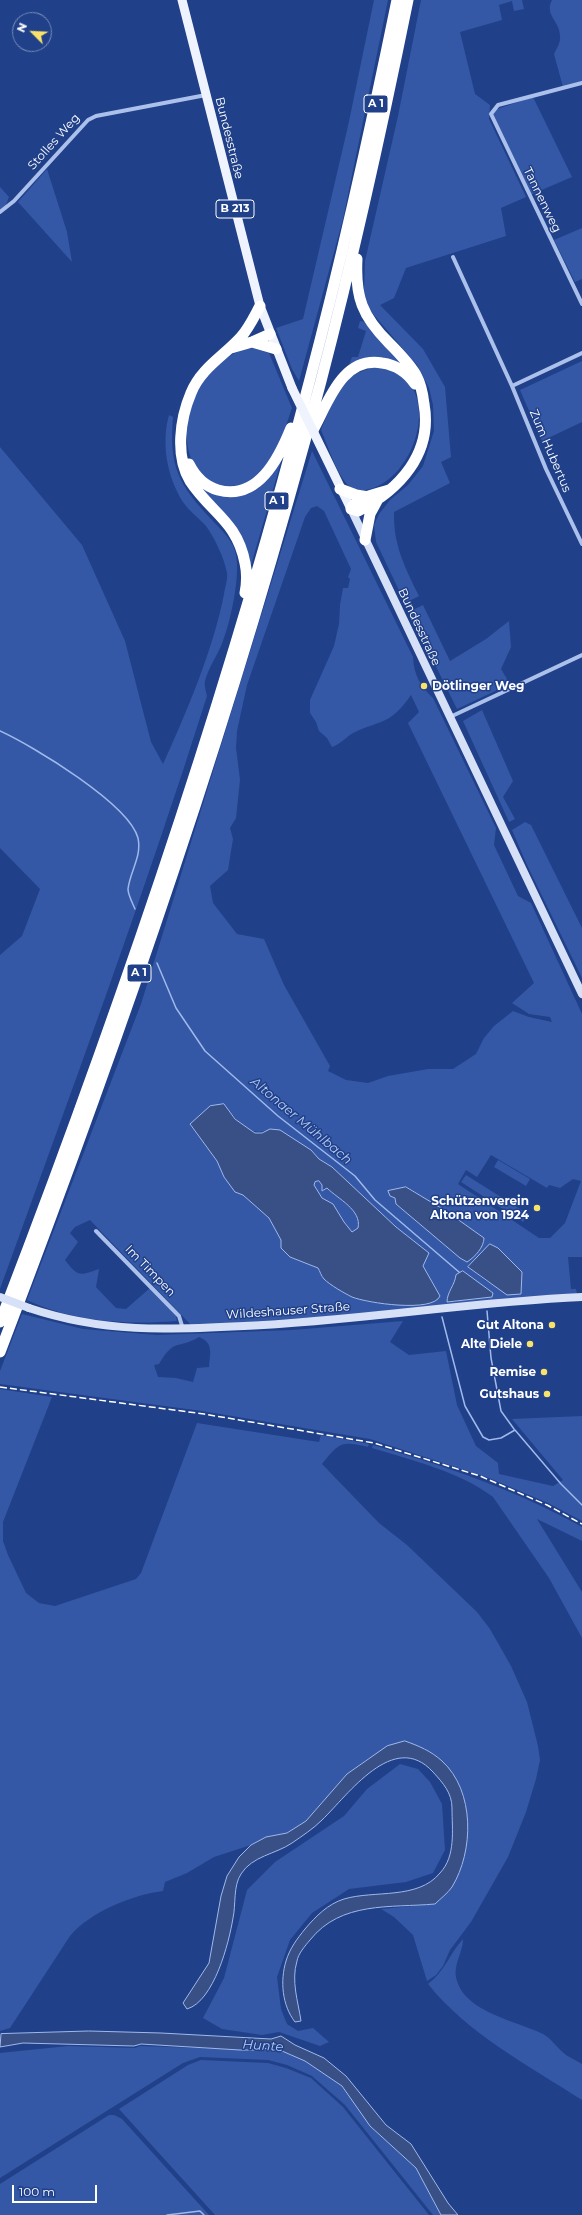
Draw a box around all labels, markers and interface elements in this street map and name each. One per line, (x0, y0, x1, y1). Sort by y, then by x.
north arrow (12, 12, 52, 52)
text: N (14, 21, 30, 34)
road number: A 1 (364, 95, 388, 113)
street label: Bundesstraße (212, 96, 246, 180)
street label: Stolles Weg (25, 111, 83, 173)
street label: Tannenweg (520, 165, 564, 235)
road number: B 213 (216, 200, 254, 218)
street label: Zum Hubertus (526, 407, 574, 495)
road number: A 1 (265, 492, 289, 510)
street label: Bundesstraße (395, 586, 443, 668)
place label: Dötlinger Weg (432, 679, 524, 693)
marker: Dötlinger Weg (419, 681, 429, 691)
road number: A 1 (127, 964, 151, 982)
water label: Altonaer Mühlbach (247, 1074, 355, 1168)
place label: Schützenverein Altona von 1924 (430, 1194, 529, 1222)
marker: Schützenverein Altona von 1924 (532, 1203, 542, 1213)
street label: Im Timpen (122, 1242, 178, 1300)
street label: Wildeshauser Straße (226, 1299, 350, 1323)
place label: Gut Altona (477, 1318, 544, 1332)
marker: Gut Altona (547, 1320, 557, 1330)
place label: Alte Diele (461, 1337, 522, 1351)
marker: Alte Diele (525, 1339, 535, 1349)
place label: Remise (489, 1365, 536, 1379)
marker: Remise (539, 1367, 549, 1377)
place label: Gutshaus (480, 1387, 539, 1401)
marker: Gutshaus (542, 1389, 552, 1399)
water label: Hunte (242, 2037, 284, 2055)
scale bar (14, 2177, 99, 2203)
text: 100 m (19, 2184, 55, 2199)

